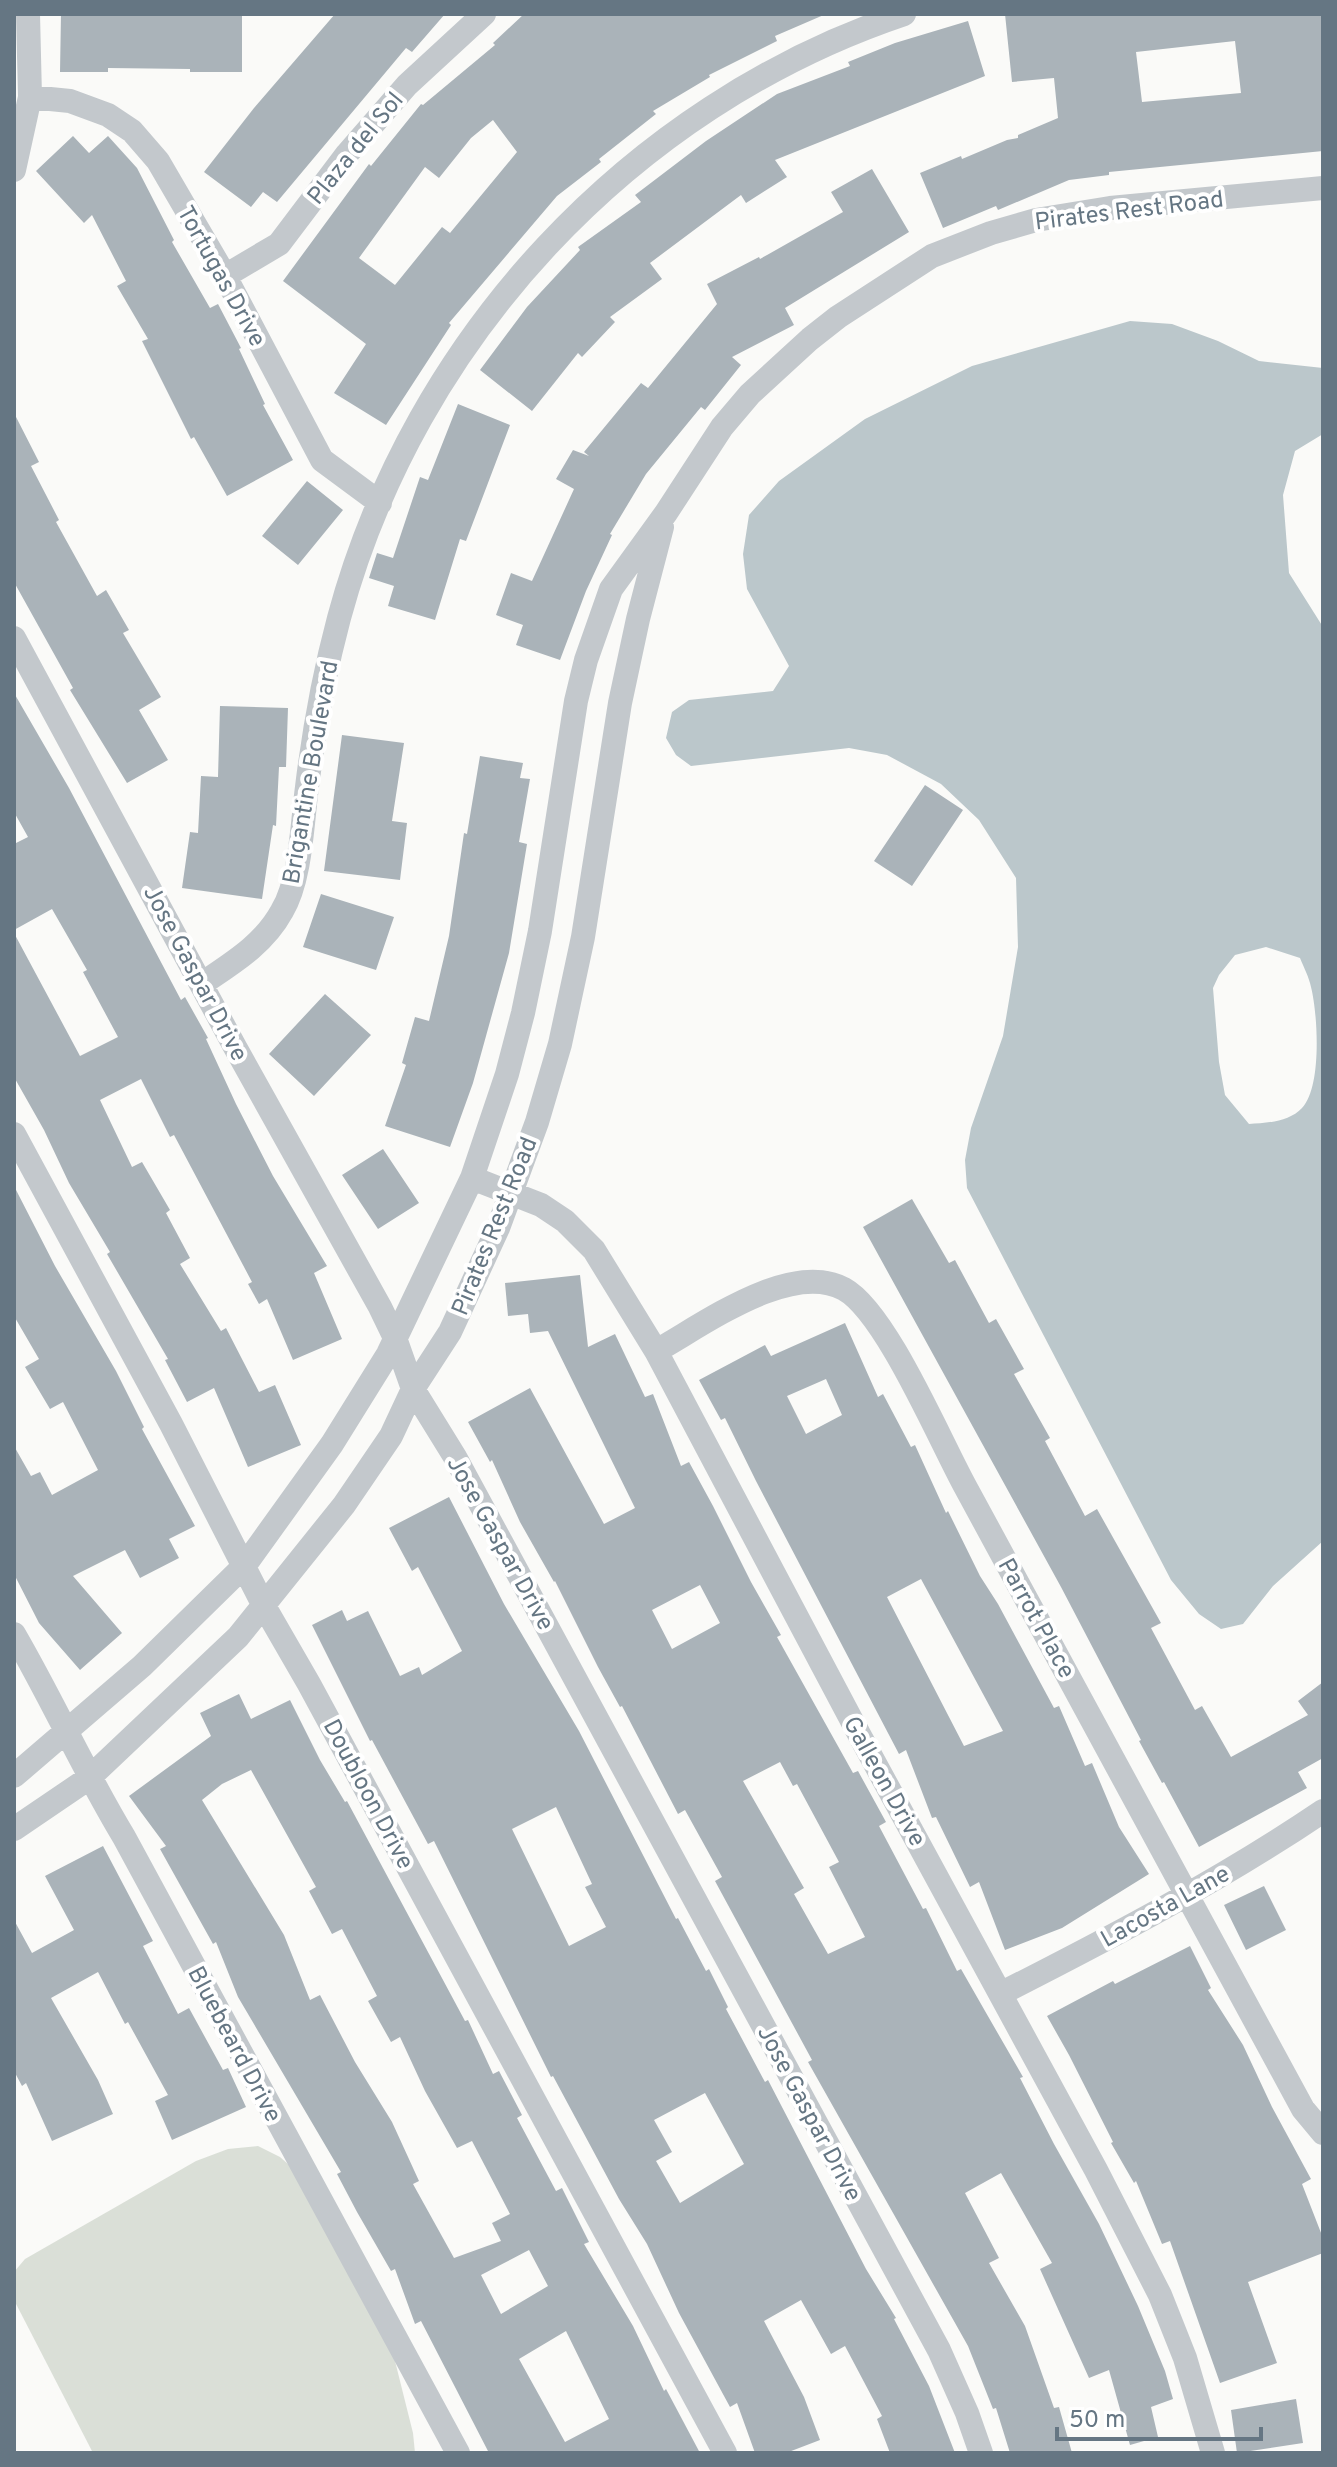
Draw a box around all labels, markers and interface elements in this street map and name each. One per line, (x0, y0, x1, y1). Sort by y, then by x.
street label: Plaza del Sol (302, 87, 411, 212)
street label: Pirates Rest Road (1033, 186, 1225, 238)
street label: Tortugas Drive (169, 201, 271, 353)
street label: Brigantine Boulevard (278, 658, 346, 886)
street label: Jose Gaspar Drive (135, 881, 253, 1067)
street label: Pirates Rest Road (446, 1133, 545, 1320)
street label: Jose Gaspar Drive (439, 1451, 560, 1636)
street label: Parrot Place (990, 1554, 1081, 1684)
street label: Galleon Drive (835, 1712, 931, 1852)
street label: Doubloon Drive (315, 1715, 419, 1875)
street label: Lacosta Lane (1096, 1860, 1236, 1956)
street label: Bluebeard Drive (179, 1962, 287, 2128)
street label: Jose Gaspar Drive (749, 2021, 867, 2207)
scale bar (1057, 2391, 1261, 2441)
text: 50 m (1069, 2406, 1125, 2436)

